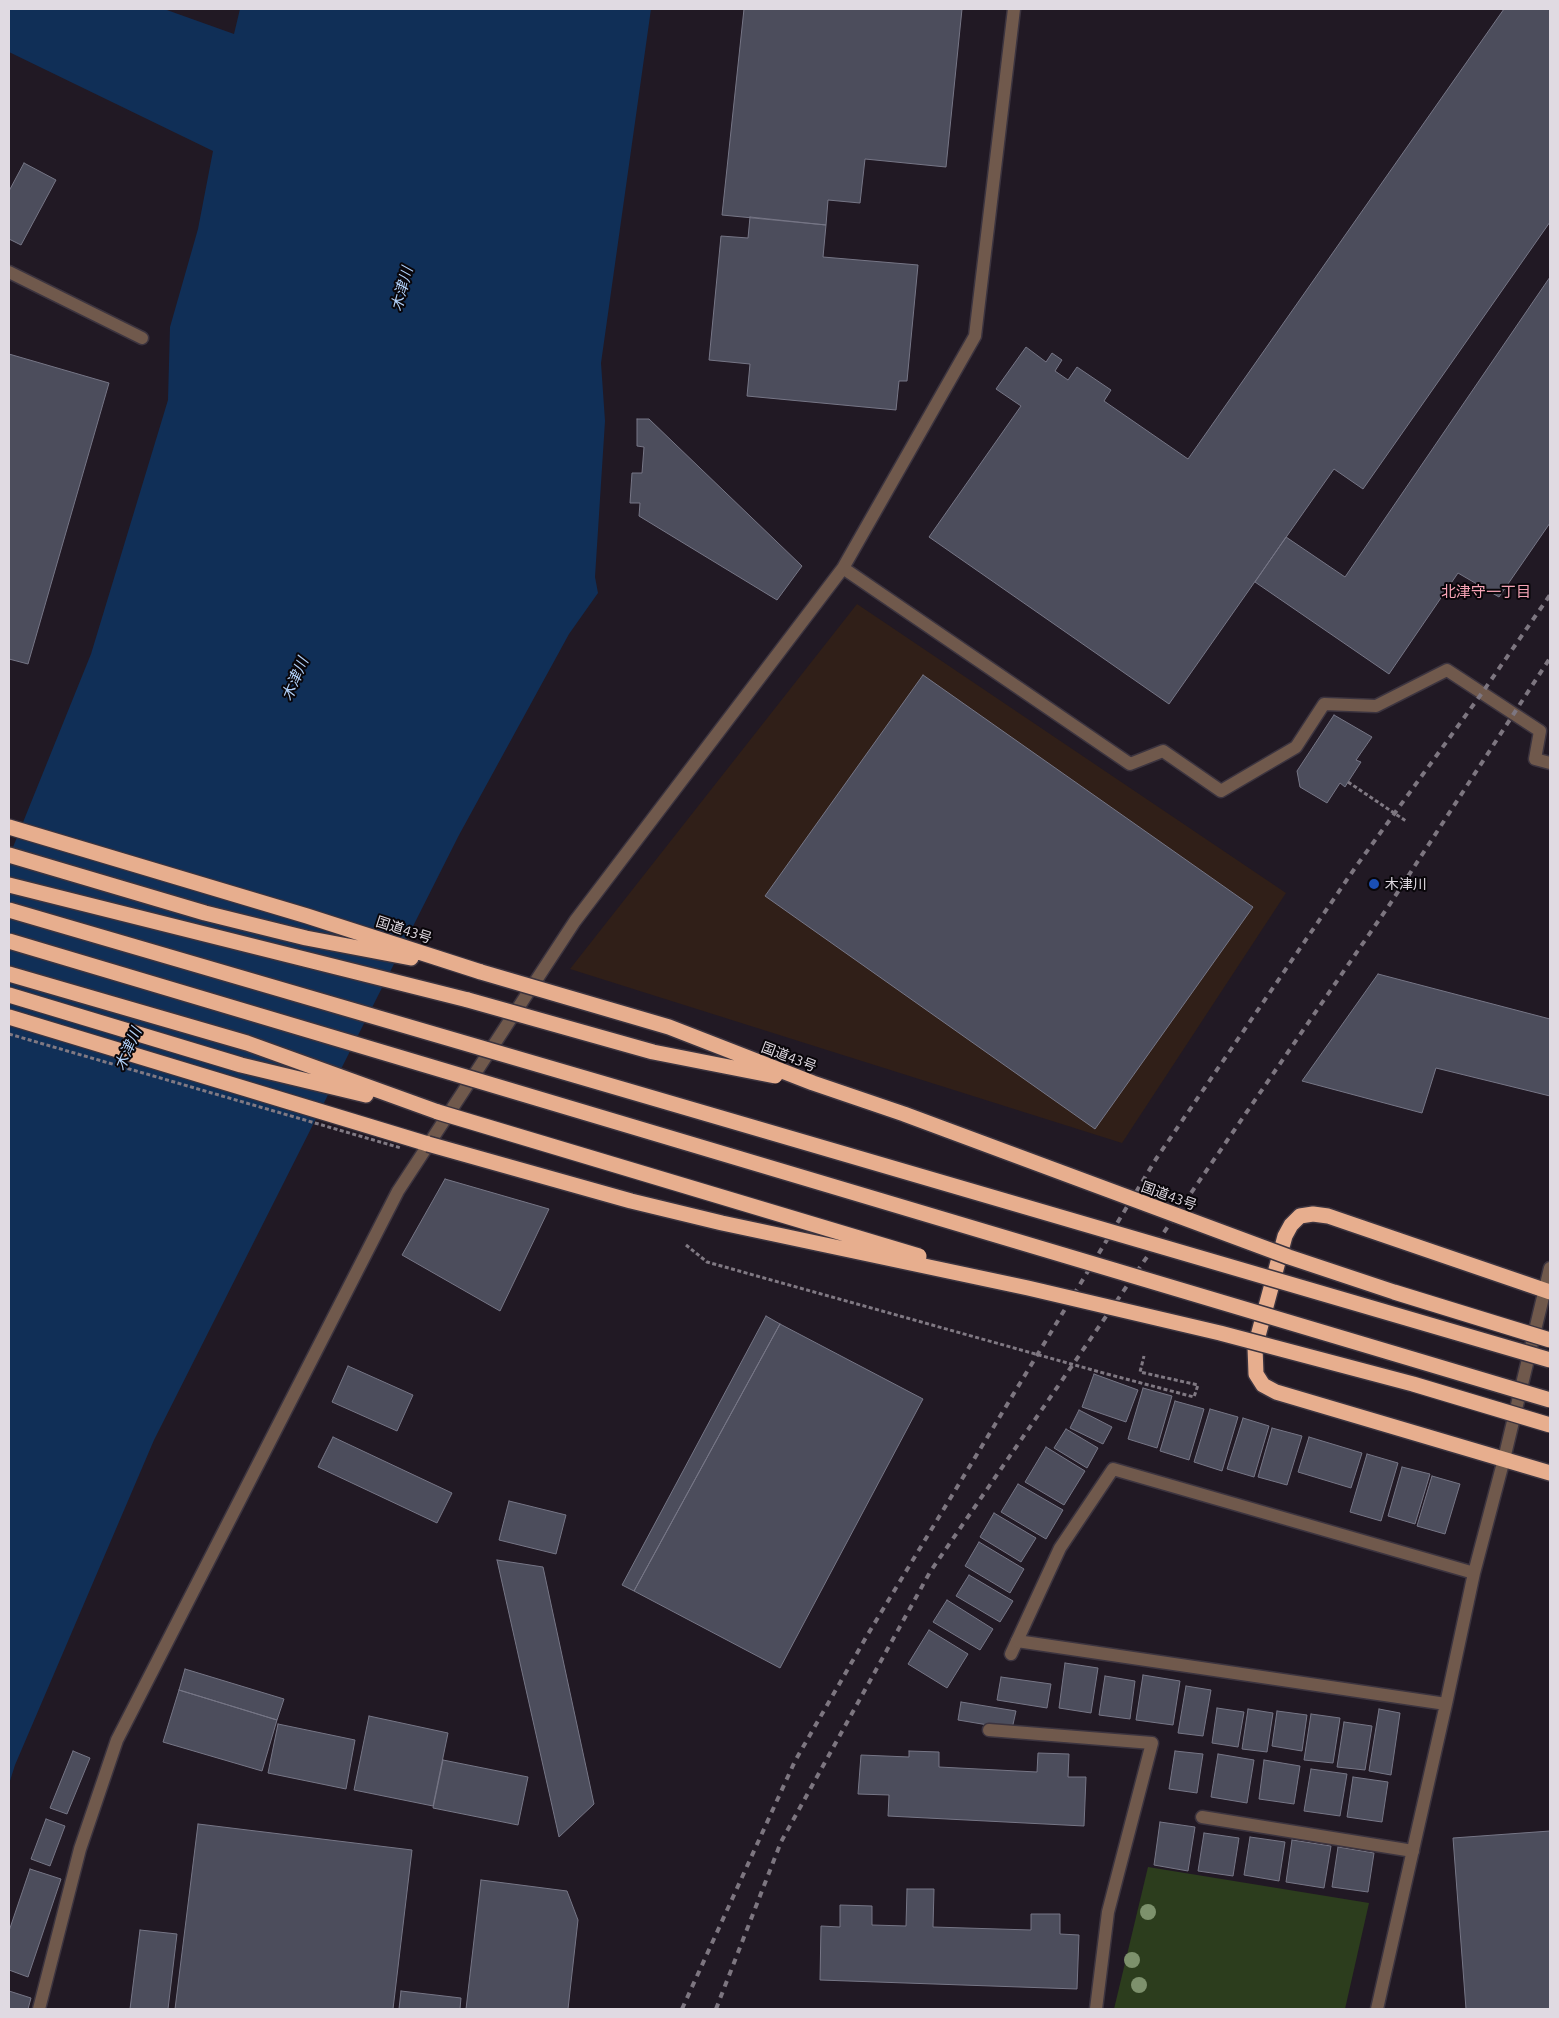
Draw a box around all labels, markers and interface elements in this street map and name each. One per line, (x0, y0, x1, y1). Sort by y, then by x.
water label: 木津川 (387, 265, 417, 313)
district label: 北津守一丁目 (1441, 583, 1531, 601)
water label: 木津川 (278, 655, 312, 703)
place label: 木津川 (1385, 876, 1427, 892)
marker: 木津川 (1367, 877, 1381, 891)
street label: 国道43号 (374, 913, 434, 947)
water label: 木津川 (111, 1025, 145, 1073)
street label: 国道43号 (759, 1039, 819, 1075)
street label: 国道43号 (1139, 1178, 1199, 1214)

